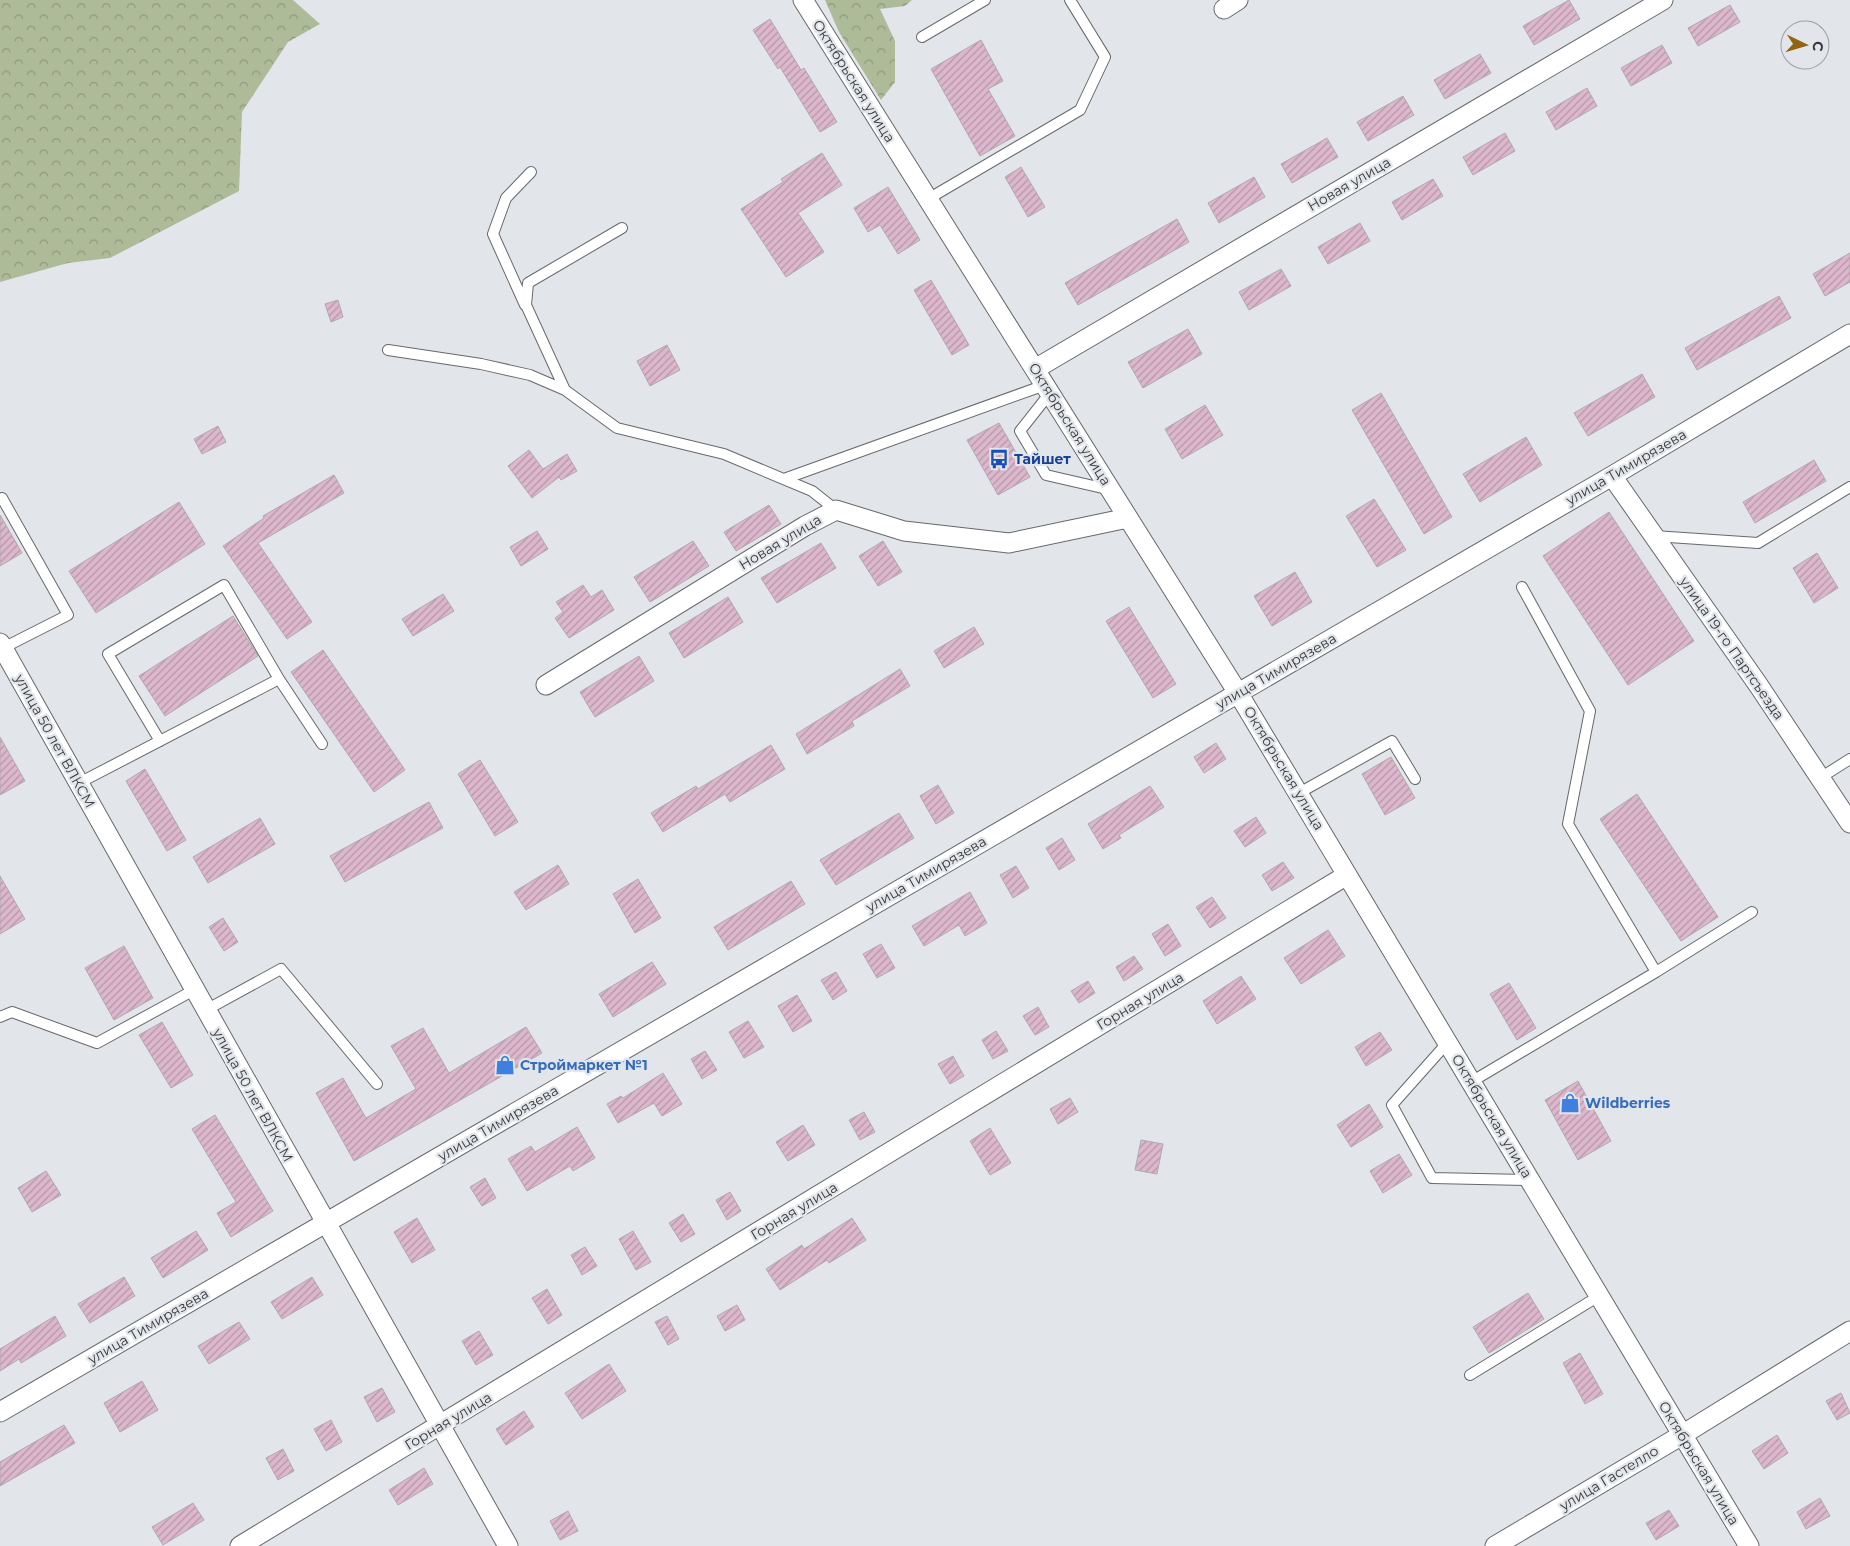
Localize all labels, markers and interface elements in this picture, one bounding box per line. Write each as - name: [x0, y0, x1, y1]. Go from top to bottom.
- street label: Октябрьская улица: [809, 16, 899, 146]
- north arrow: [1780, 20, 1830, 70]
- text: С: [1809, 40, 1827, 52]
- street label: Новая улица: [1304, 153, 1394, 215]
- street label: Октябрьская улица: [1025, 359, 1115, 489]
- street label: улица Тимирязева: [1562, 425, 1690, 509]
- bus stop icon: Тайшет: [988, 448, 1010, 470]
- place label: Тайшет: [1014, 450, 1071, 468]
- street label: Новая улица: [736, 510, 824, 574]
- street label: улица 19-го Партсъезда: [1675, 572, 1788, 723]
- street label: улица Тимирязева: [1212, 629, 1340, 713]
- street label: улица 50 лет ВЛКСМ: [10, 670, 99, 811]
- street label: Октябрьская улица: [1240, 703, 1328, 833]
- street label: улица Тимирязева: [862, 832, 990, 916]
- street label: Горная улица: [1093, 968, 1187, 1034]
- street label: улица 50 лет ВЛКСМ: [208, 1024, 297, 1165]
- street label: Октябрьская улица: [1448, 1051, 1536, 1181]
- shop icon: Строймаркет №1: [494, 1054, 516, 1076]
- place label: Строймаркет №1: [520, 1056, 648, 1074]
- street label: улица Тимирязева: [434, 1081, 562, 1165]
- shop icon: Wildberries: [1559, 1092, 1581, 1114]
- place label: Wildberries: [1585, 1094, 1671, 1112]
- street label: Горная улица: [747, 1178, 841, 1244]
- street label: улица Тимирязева: [84, 1284, 212, 1368]
- street label: Горная улица: [401, 1388, 495, 1454]
- street label: Октябрьская улица: [1655, 1398, 1743, 1528]
- street label: улица Гастелло: [1555, 1441, 1662, 1515]

